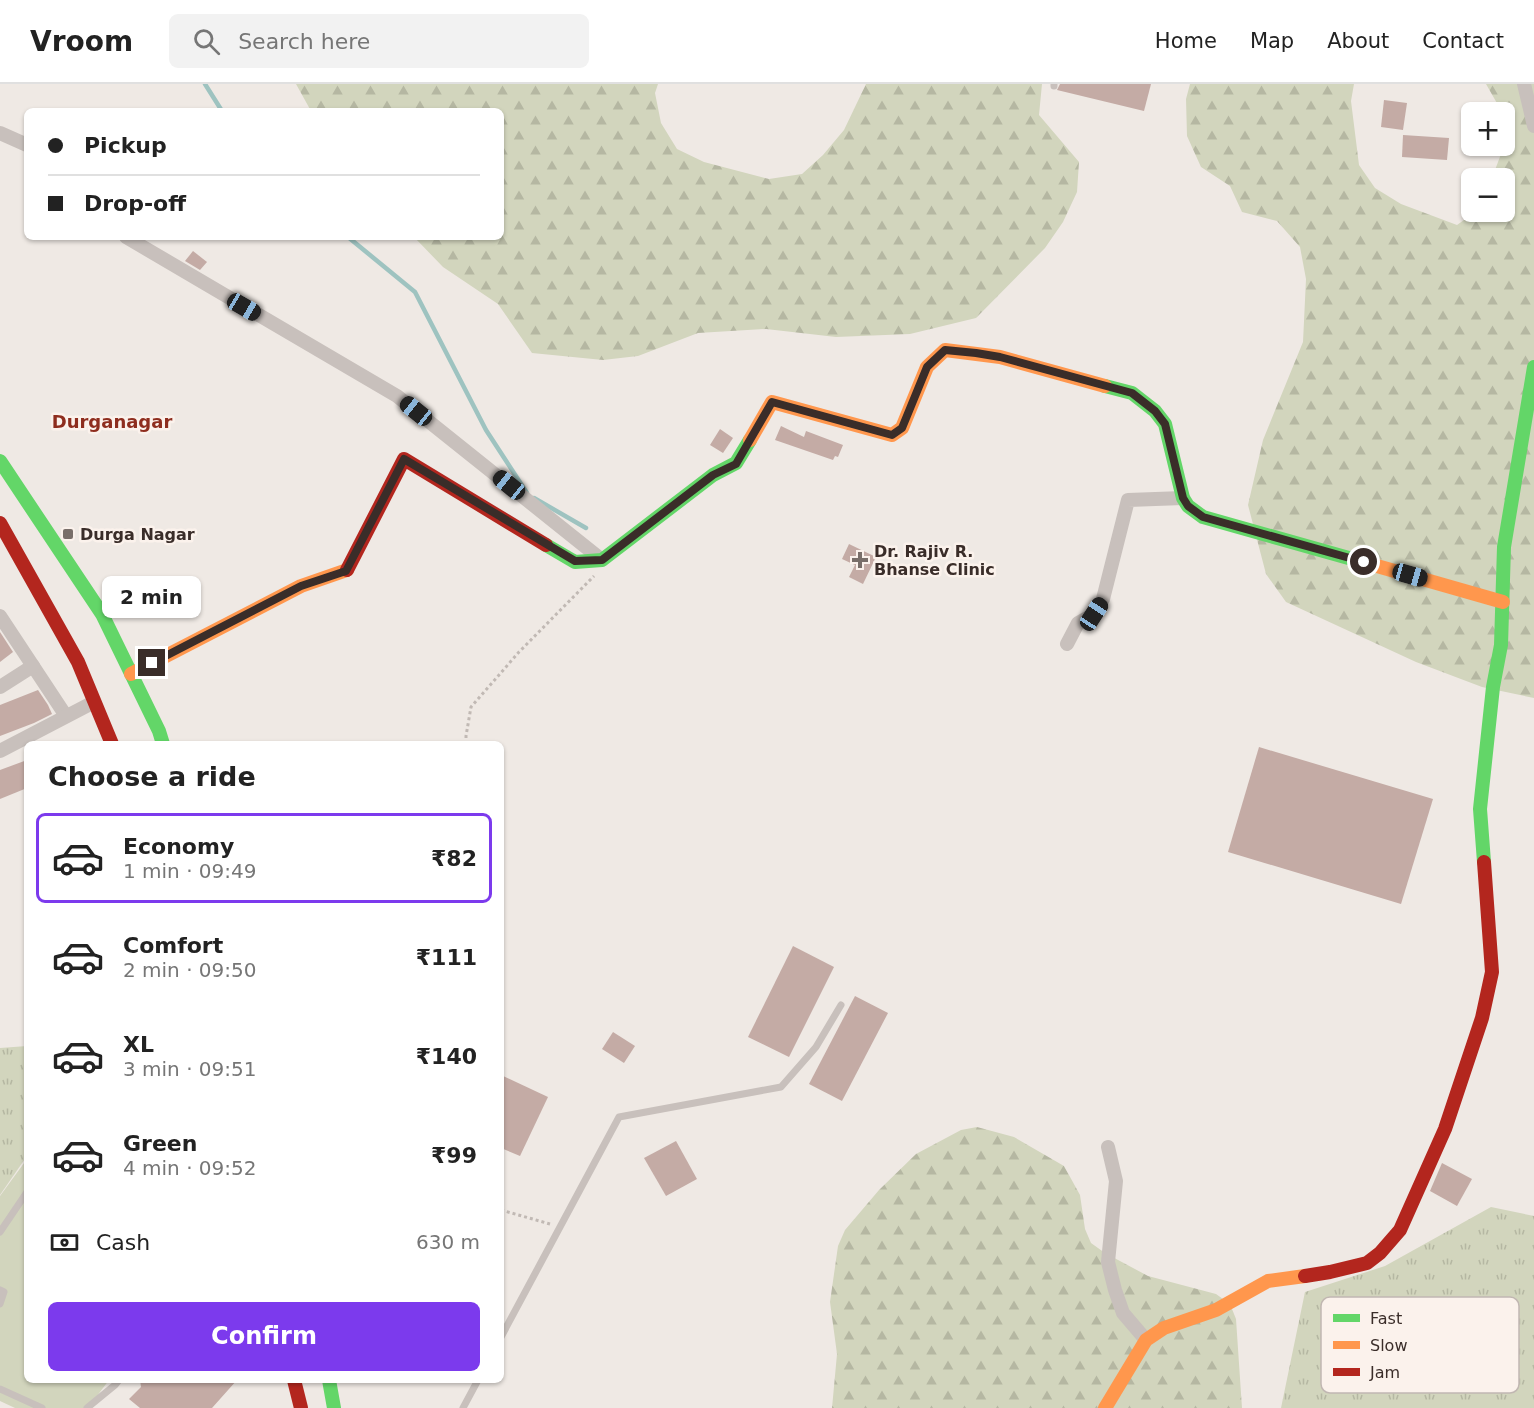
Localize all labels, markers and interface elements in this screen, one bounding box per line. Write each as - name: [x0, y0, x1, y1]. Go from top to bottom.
- search box: [169, 14, 589, 68]
- text: Vroom: [30, 25, 133, 58]
- icon: search: [190, 25, 223, 58]
- text: Search here: [238, 29, 370, 54]
- text: Home: [1155, 29, 1217, 53]
- text: Map: [1250, 29, 1294, 53]
- text: About: [1327, 29, 1389, 53]
- text: Contact: [1422, 29, 1504, 53]
- map controls: [1461, 102, 1515, 222]
- button: +: [1461, 102, 1515, 156]
- text: Pickup: [84, 133, 167, 158]
- button: −: [1461, 168, 1515, 222]
- text: Drop-off: [84, 191, 186, 216]
- car: [224, 290, 264, 324]
- car: [396, 393, 436, 429]
- district label: Durganagar: [52, 411, 172, 432]
- car: [489, 467, 529, 503]
- place label: Durga Nagar: [80, 525, 195, 544]
- marker: Durga Nagar: [61, 527, 75, 541]
- place label: Dr. Rajiv R. Bhanse Clinic: [874, 542, 995, 579]
- route start: [1350, 548, 1377, 575]
- marker: Dr. Rajiv R. Bhanse Clinic: [851, 551, 869, 569]
- car: [1390, 561, 1430, 589]
- callout: 2 min: [102, 576, 201, 618]
- text: 2 min: [120, 585, 183, 609]
- car: [1077, 594, 1111, 634]
- route end: [138, 649, 165, 676]
- text: Choose a ride: [48, 761, 256, 792]
- icon: car: [51, 831, 105, 885]
- text: Economy: [123, 834, 234, 859]
- text: ₹82: [431, 846, 477, 871]
- text: 1 min · 09:49: [123, 859, 257, 883]
- icon: car: [51, 930, 105, 984]
- text: Comfort: [123, 933, 223, 958]
- text: ₹111: [416, 945, 477, 970]
- text: 2 min · 09:50: [123, 958, 257, 982]
- icon: car: [51, 1029, 105, 1083]
- text: XL: [123, 1032, 154, 1057]
- text: ₹140: [416, 1044, 477, 1069]
- text: 3 min · 09:51: [123, 1057, 257, 1081]
- icon: car: [51, 1128, 105, 1182]
- text: Green: [123, 1131, 197, 1156]
- text: ₹99: [431, 1143, 477, 1168]
- text: 4 min · 09:52: [123, 1156, 257, 1180]
- icon: cash: [48, 1226, 81, 1259]
- text: Cash: [96, 1230, 150, 1255]
- text: 630 m: [416, 1230, 480, 1254]
- legend: [1321, 1297, 1519, 1393]
- button: Confirm: [48, 1302, 480, 1371]
- text: Fast: [1370, 1309, 1402, 1328]
- text: Slow: [1370, 1336, 1407, 1355]
- text: Jam: [1369, 1363, 1400, 1382]

